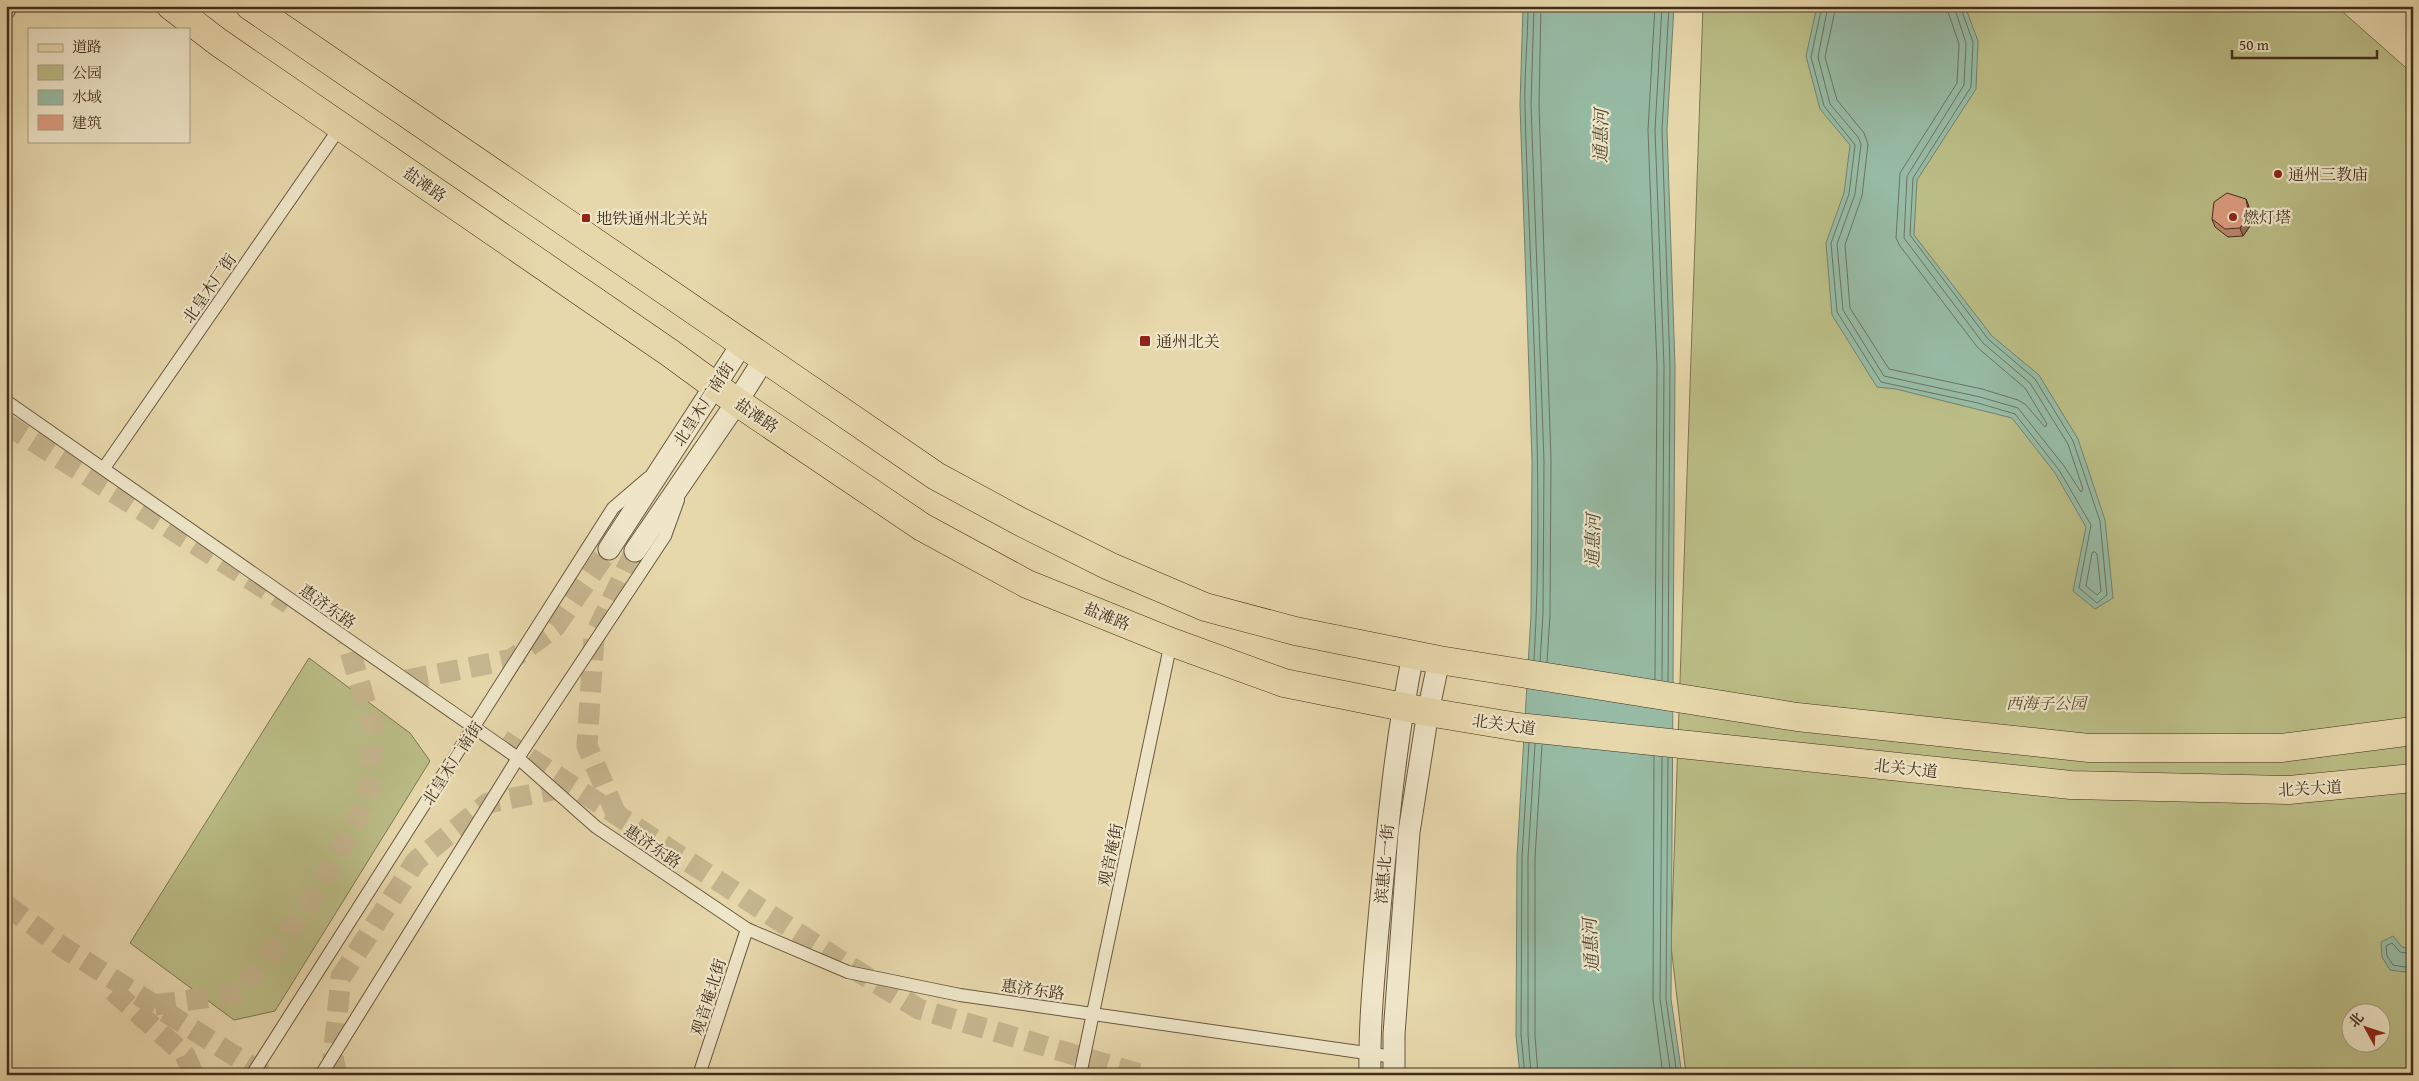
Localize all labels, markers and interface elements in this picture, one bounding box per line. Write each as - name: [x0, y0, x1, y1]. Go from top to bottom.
- legend: [28, 28, 190, 142]
- scale bar: [2232, 28, 2376, 60]
- text: 50 m: [2239, 34, 2270, 55]
- text: 道路: [72, 36, 102, 57]
- text: 公园: [72, 62, 102, 83]
- text: 水域: [72, 86, 102, 107]
- water label: 通惠河: [1587, 106, 1615, 163]
- text: 建筑: [72, 112, 102, 133]
- street label: 盐滩路: [398, 160, 452, 208]
- place label: 通州三教庙: [2288, 162, 2368, 186]
- marker: 通州三教庙: [2272, 168, 2284, 180]
- place label: 燃灯塔: [2243, 205, 2291, 229]
- place label: 地铁通州北关站: [596, 206, 708, 230]
- marker: 燃灯塔: [2227, 211, 2239, 223]
- marker: 地铁通州北关站: [580, 212, 592, 224]
- street label: 北皇木厂街: [176, 248, 242, 328]
- place label: 通州北关: [1156, 329, 1220, 353]
- marker: 通州北关: [1138, 334, 1152, 348]
- street label: 北皇木厂南街: [667, 357, 739, 451]
- street label: 盐滩路: [730, 392, 784, 438]
- water label: 通惠河: [1579, 511, 1607, 568]
- street label: 惠济东路: [295, 578, 361, 634]
- street label: 盐滩路: [1080, 596, 1134, 636]
- park label: 西海子公园: [2006, 691, 2089, 715]
- street label: 北关大道: [1471, 708, 1537, 740]
- street label: 北皇木厂南街: [416, 716, 488, 810]
- street label: 北关大道: [1873, 753, 1939, 783]
- street label: 北关大道: [2277, 774, 2343, 802]
- street label: 惠济东路: [620, 818, 686, 874]
- street label: 观音庵街: [1092, 821, 1128, 889]
- street label: 滨惠北一街: [1369, 823, 1399, 905]
- water label: 通惠河: [1575, 914, 1605, 973]
- street label: 观音庵北街: [684, 955, 732, 1039]
- street label: 惠济东路: [1000, 973, 1066, 1005]
- north arrow: [2342, 1004, 2392, 1054]
- text: 北: [2344, 1008, 2368, 1031]

